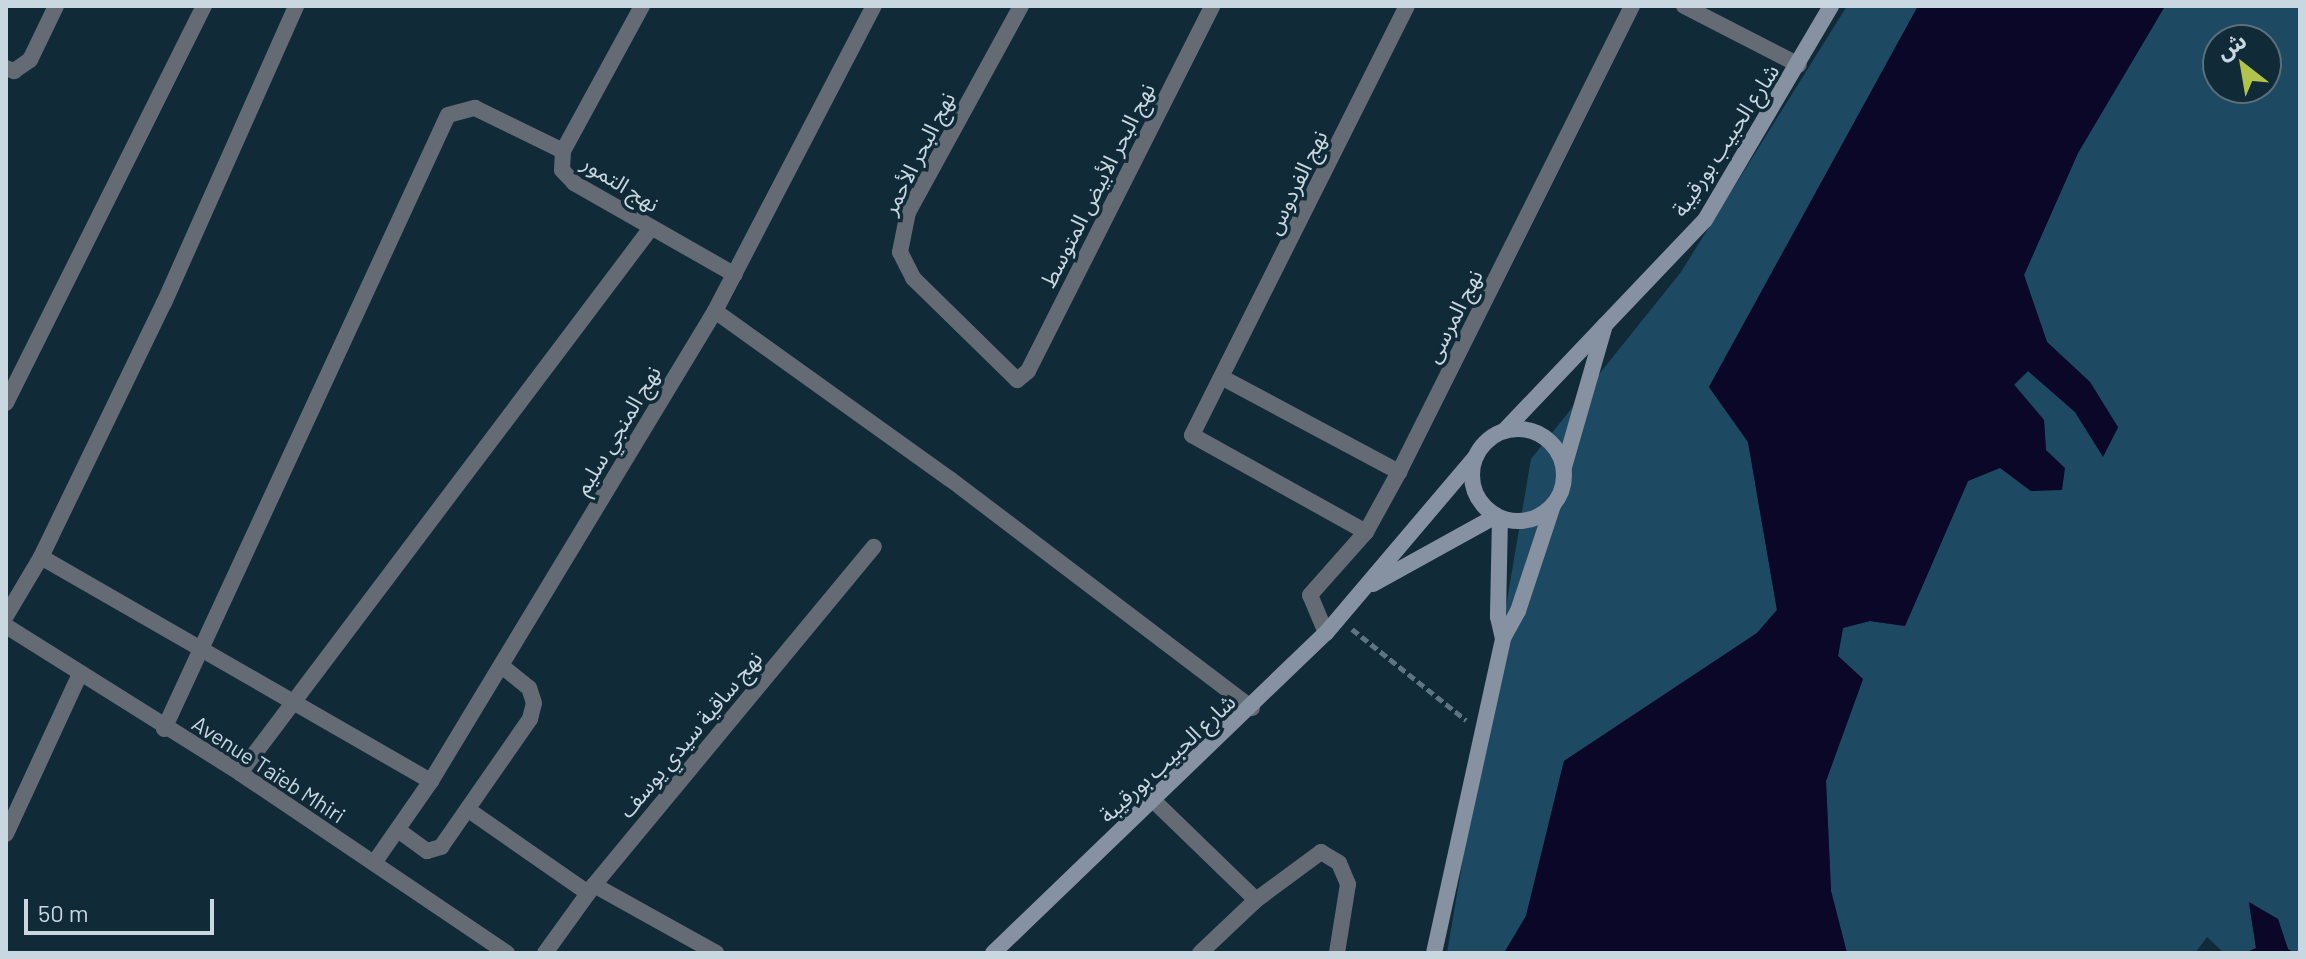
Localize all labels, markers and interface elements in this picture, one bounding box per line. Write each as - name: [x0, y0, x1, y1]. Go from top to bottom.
- north arrow: [2202, 24, 2282, 104]
- text: ش: [2211, 26, 2250, 64]
- street label: شارع الحبيب بورقيبة: [1666, 59, 1784, 221]
- street label: نهج البحر الأبيض المتوسط: [1034, 79, 1160, 291]
- street label: نهج البحر الأحمر: [876, 87, 960, 219]
- street label: نهج الفردوس: [1259, 126, 1333, 238]
- street label: نهج التمور: [578, 149, 664, 217]
- street label: نهج المرسى: [1418, 265, 1488, 367]
- street label: نهج المنجي سليم: [568, 361, 666, 499]
- street label: نهج ساقية سيدي يوسف: [613, 645, 767, 823]
- street label: شارع الحبيب بورقيبة: [1093, 688, 1241, 828]
- street label: Avenue Taïeb Mhiri: [187, 710, 351, 828]
- scale bar: [28, 883, 218, 933]
- text: 50 m: [38, 898, 89, 927]

